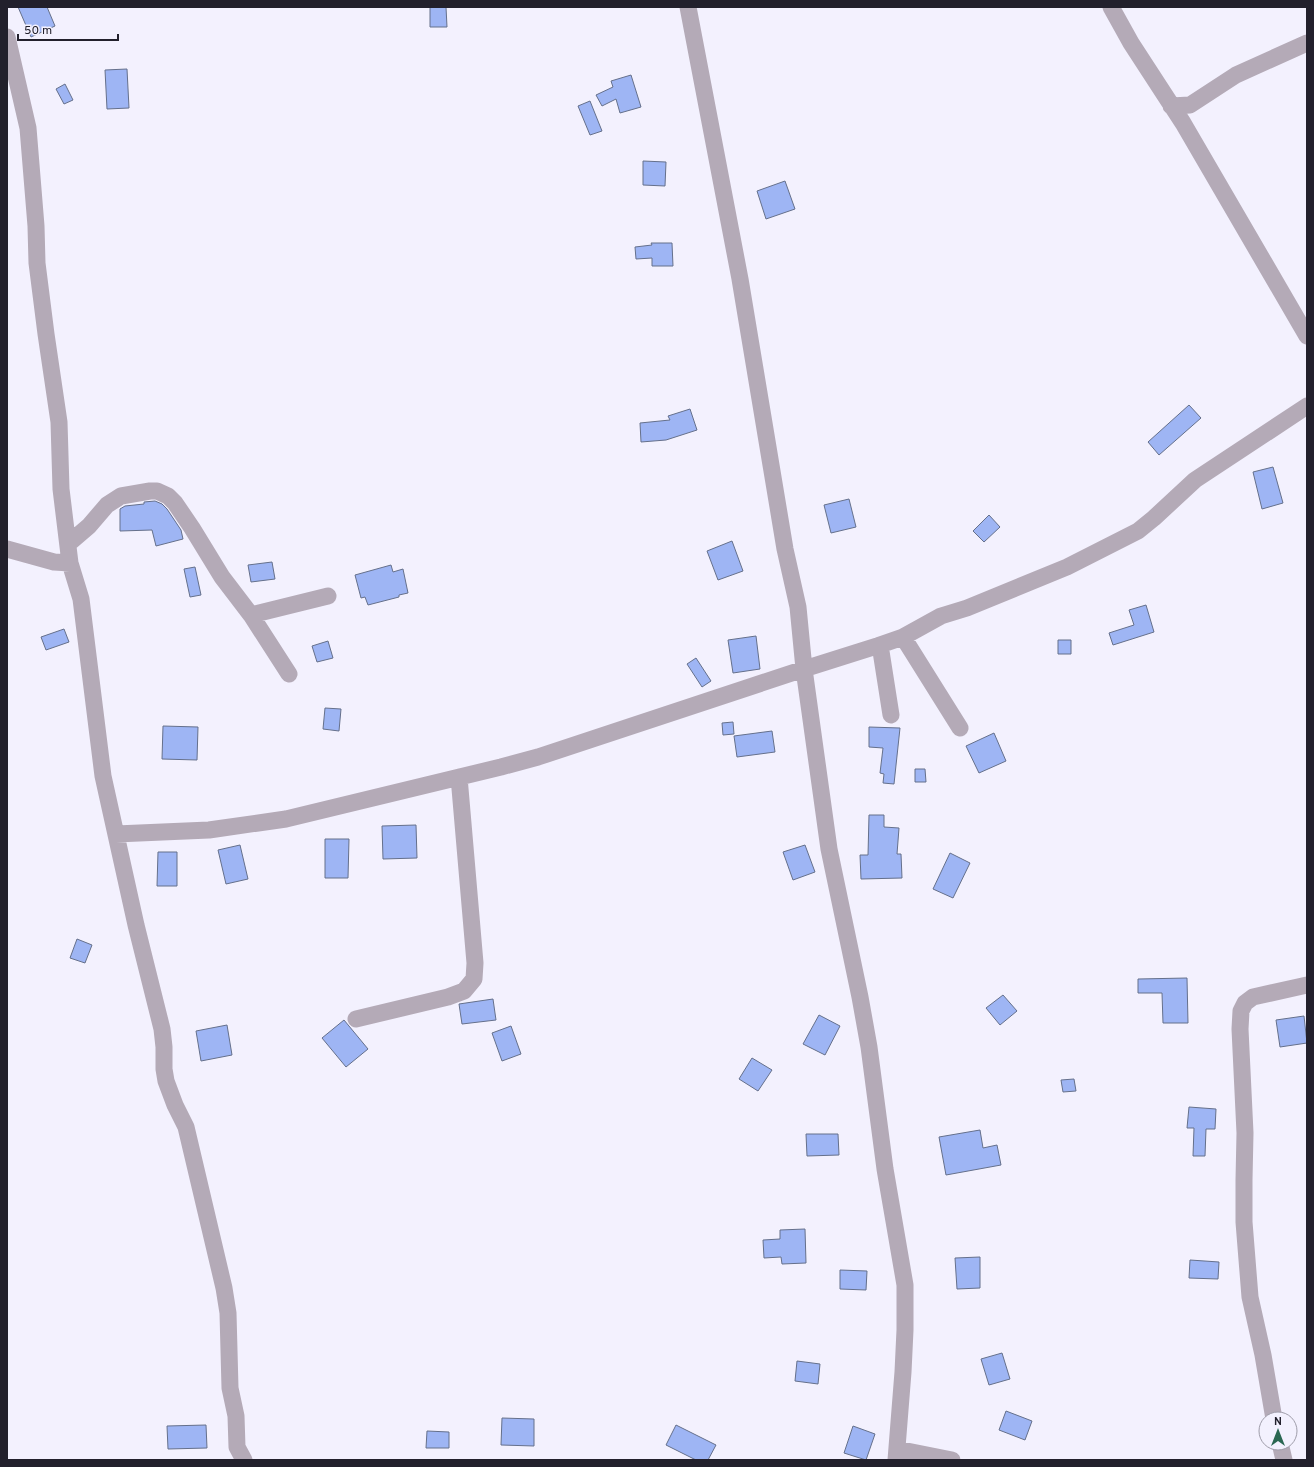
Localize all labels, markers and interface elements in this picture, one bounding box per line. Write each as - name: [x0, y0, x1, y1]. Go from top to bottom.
- scale bar: [18, 16, 118, 42]
- text: 50 m: [24, 23, 52, 39]
- north arrow: [1258, 1411, 1298, 1451]
- text: N: [1274, 1415, 1282, 1429]

